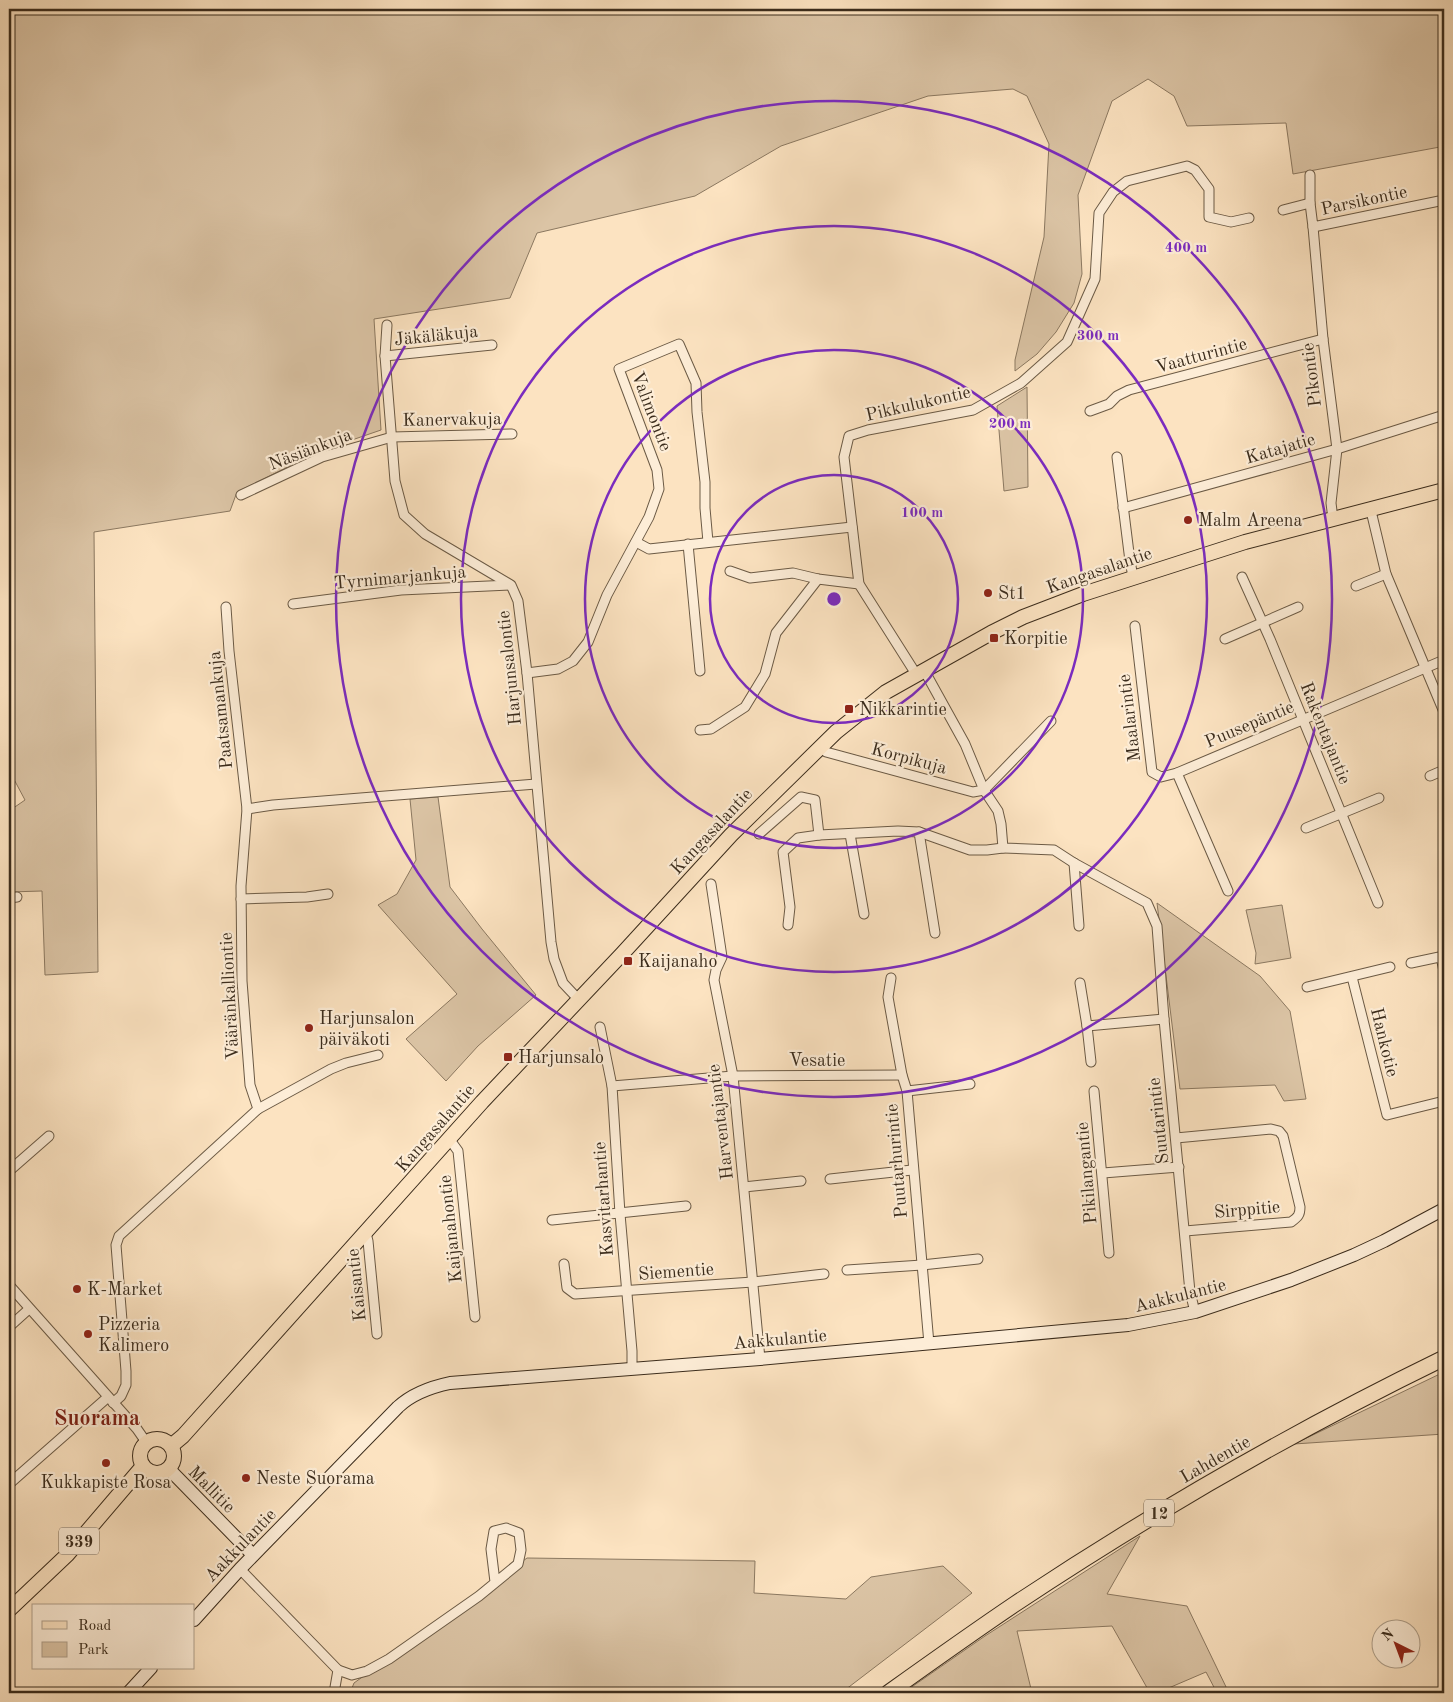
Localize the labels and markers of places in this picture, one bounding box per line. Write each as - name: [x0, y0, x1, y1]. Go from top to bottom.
- place label: Malm Areena: [1198, 512, 1303, 530]
- marker: Malm Areena: [1182, 514, 1194, 526]
- place label: St1: [998, 585, 1026, 603]
- marker: St1: [982, 587, 994, 599]
- centre of rings: [825, 590, 843, 608]
- place label: Korpitie: [1004, 630, 1068, 648]
- marker: Korpitie: [988, 632, 1000, 644]
- place label: Nikkarintie: [859, 701, 947, 719]
- marker: Nikkarintie: [843, 703, 855, 715]
- place label: Kaijanaho: [638, 953, 717, 971]
- marker: Kaijanaho: [622, 955, 634, 967]
- place label: Harjunsalon päiväkoti: [319, 1010, 415, 1049]
- marker: Harjunsalon päiväkoti: [303, 1022, 315, 1034]
- place label: Harjunsalo: [518, 1049, 604, 1067]
- marker: Harjunsalo: [502, 1051, 514, 1063]
- place label: K-Market: [87, 1281, 163, 1299]
- marker: K-Market: [71, 1283, 83, 1295]
- place label: Pizzeria Kalimero: [98, 1316, 169, 1355]
- marker: Pizzeria Kalimero: [82, 1328, 94, 1340]
- marker: Kukkapiste Rosa: [100, 1457, 112, 1469]
- place label: Neste Suorama: [256, 1470, 375, 1488]
- marker: Neste Suorama: [240, 1472, 252, 1484]
- place label: Kukkapiste Rosa: [41, 1474, 172, 1492]

